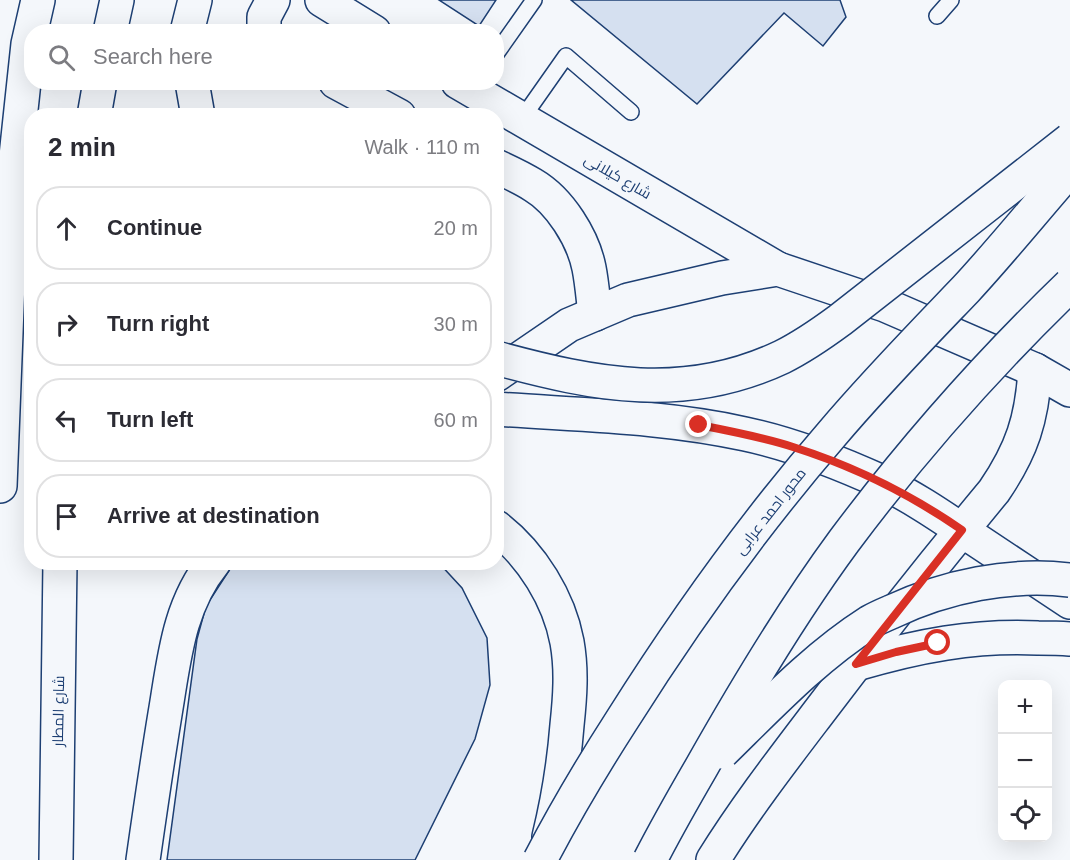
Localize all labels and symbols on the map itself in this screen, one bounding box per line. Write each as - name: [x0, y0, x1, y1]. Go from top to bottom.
- street label: شارع كيلانى: [580, 150, 654, 205]
- route end: [685, 411, 711, 437]
- street label: محور احمد عرابى: [731, 464, 811, 559]
- route start: [924, 629, 950, 655]
- street label: شارع المطار: [49, 675, 70, 748]

